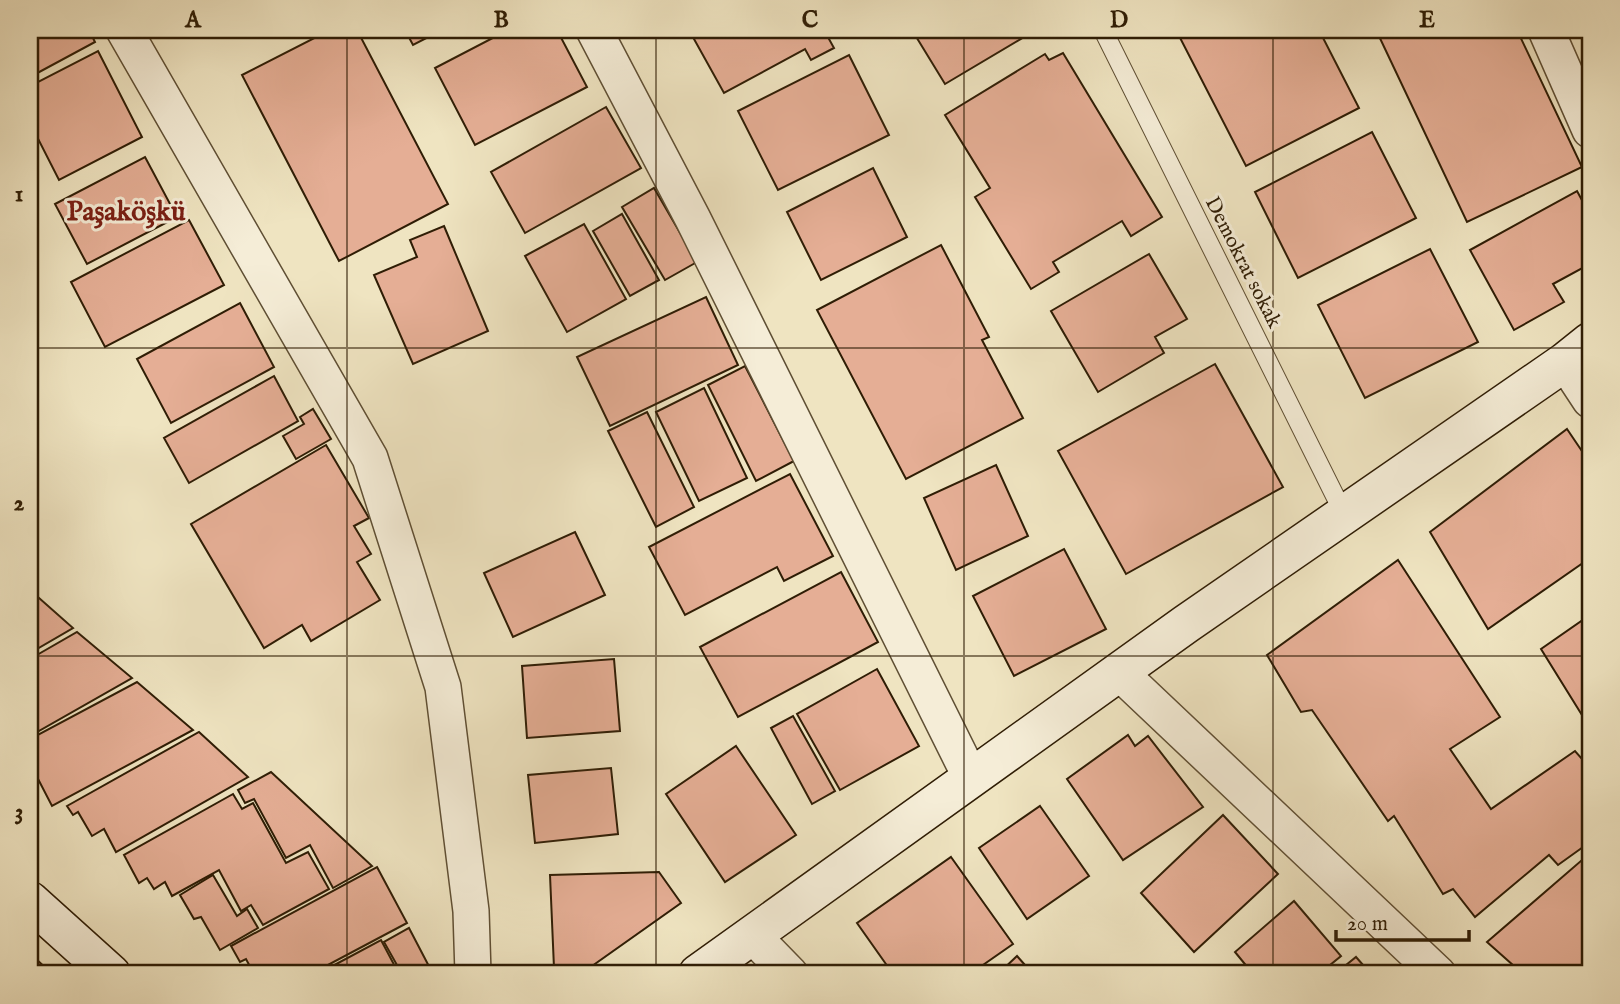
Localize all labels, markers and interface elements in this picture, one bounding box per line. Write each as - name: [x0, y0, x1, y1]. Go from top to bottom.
- text: A: [184, 6, 202, 35]
- text: B: [493, 6, 509, 35]
- text: C: [802, 6, 819, 35]
- text: D: [1110, 6, 1128, 35]
- text: E: [1419, 6, 1435, 35]
- text: 1: [15, 180, 23, 209]
- street label: Demokrat sokak: [1198, 192, 1288, 334]
- district label: Paşaköşkü: [66, 195, 186, 230]
- text: 2: [14, 489, 25, 518]
- text: 3: [15, 798, 23, 827]
- scale bar: [1336, 899, 1470, 943]
- text: 20 m: [1347, 911, 1388, 938]

